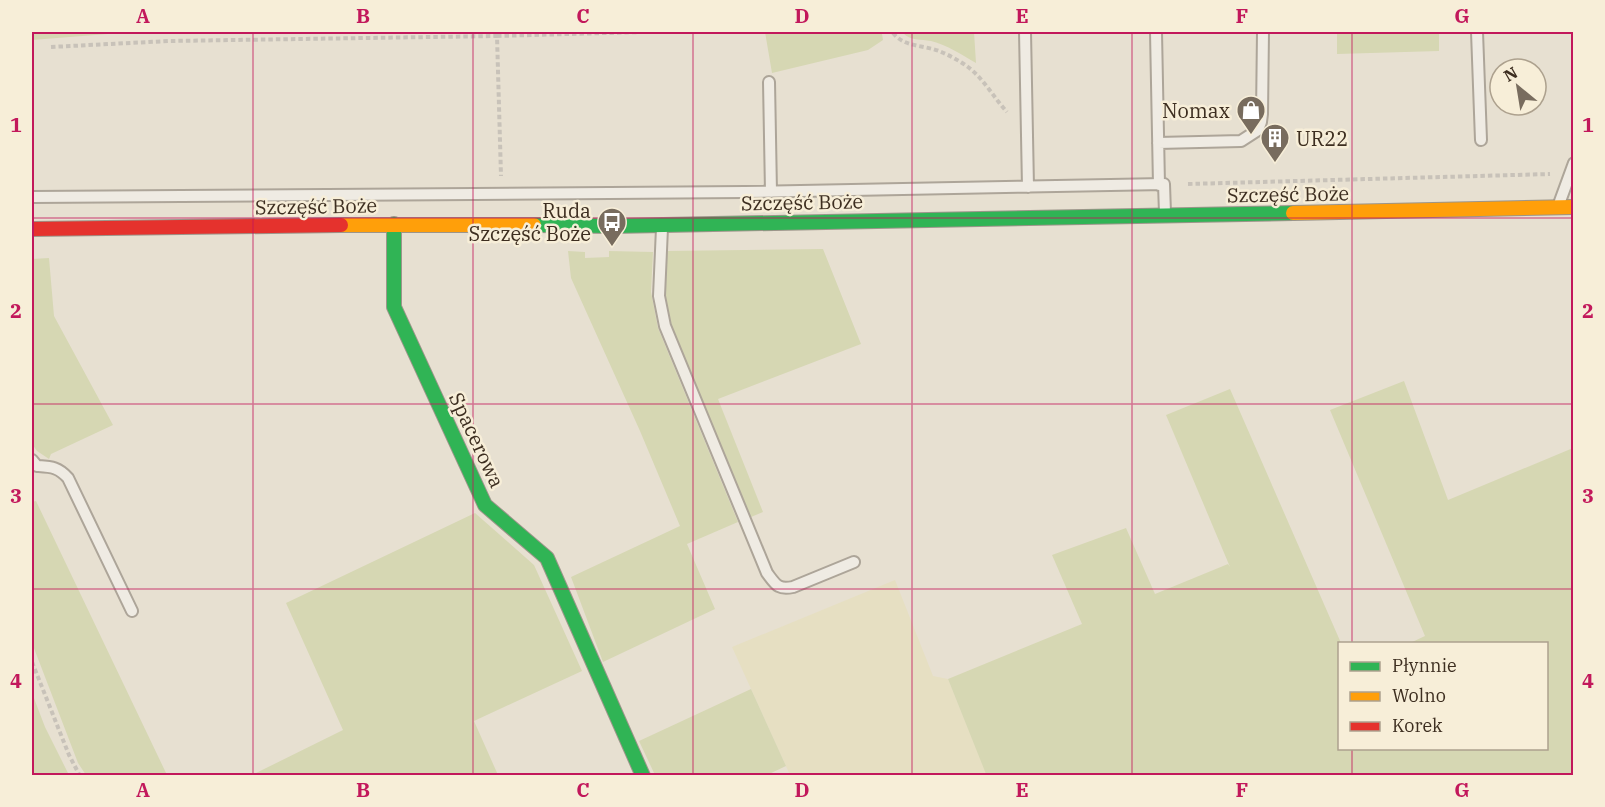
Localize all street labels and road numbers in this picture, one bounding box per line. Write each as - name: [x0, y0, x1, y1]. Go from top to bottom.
- street label: Szczęść Boże: [1227, 179, 1349, 209]
- street label: Szczęść Boże: [741, 187, 863, 217]
- street label: Szczęść Boże: [255, 191, 377, 221]
- street label: Spacerowa: [443, 388, 511, 492]

